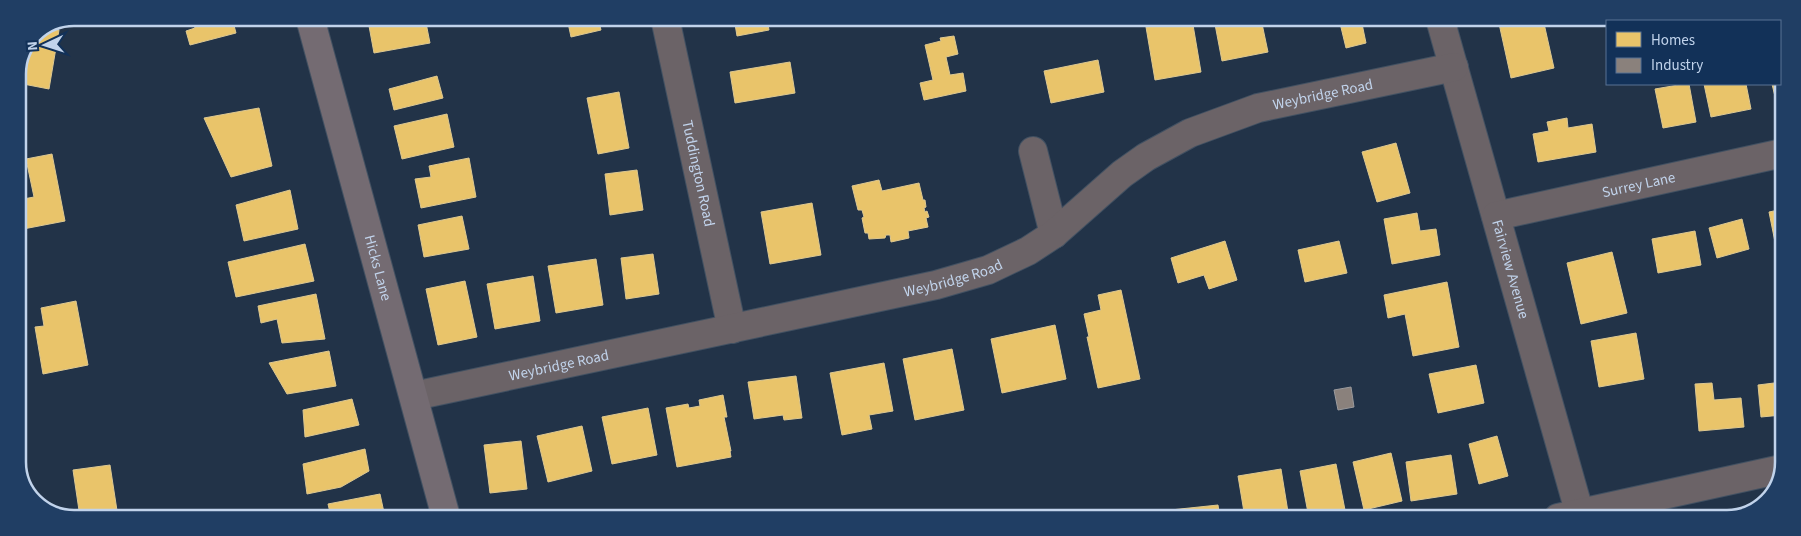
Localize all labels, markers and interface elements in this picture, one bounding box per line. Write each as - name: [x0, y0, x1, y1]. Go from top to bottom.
- north arrow: [20, 20, 70, 70]
- legend: [1606, 20, 1781, 85]
- text: Homes: [1651, 30, 1695, 51]
- text: N: [23, 40, 43, 51]
- text: Industry: [1651, 55, 1703, 76]
- street label: Weybridge Road: [1271, 74, 1375, 115]
- street label: Tuddington Road: [677, 118, 720, 229]
- street label: Surrey Lane: [1600, 166, 1677, 203]
- street label: Fairview Avenue: [1487, 217, 1535, 321]
- street label: Hicks Lane: [359, 233, 397, 303]
- street label: Weybridge Road: [902, 254, 1006, 302]
- street label: Weybridge Road: [507, 344, 611, 386]

